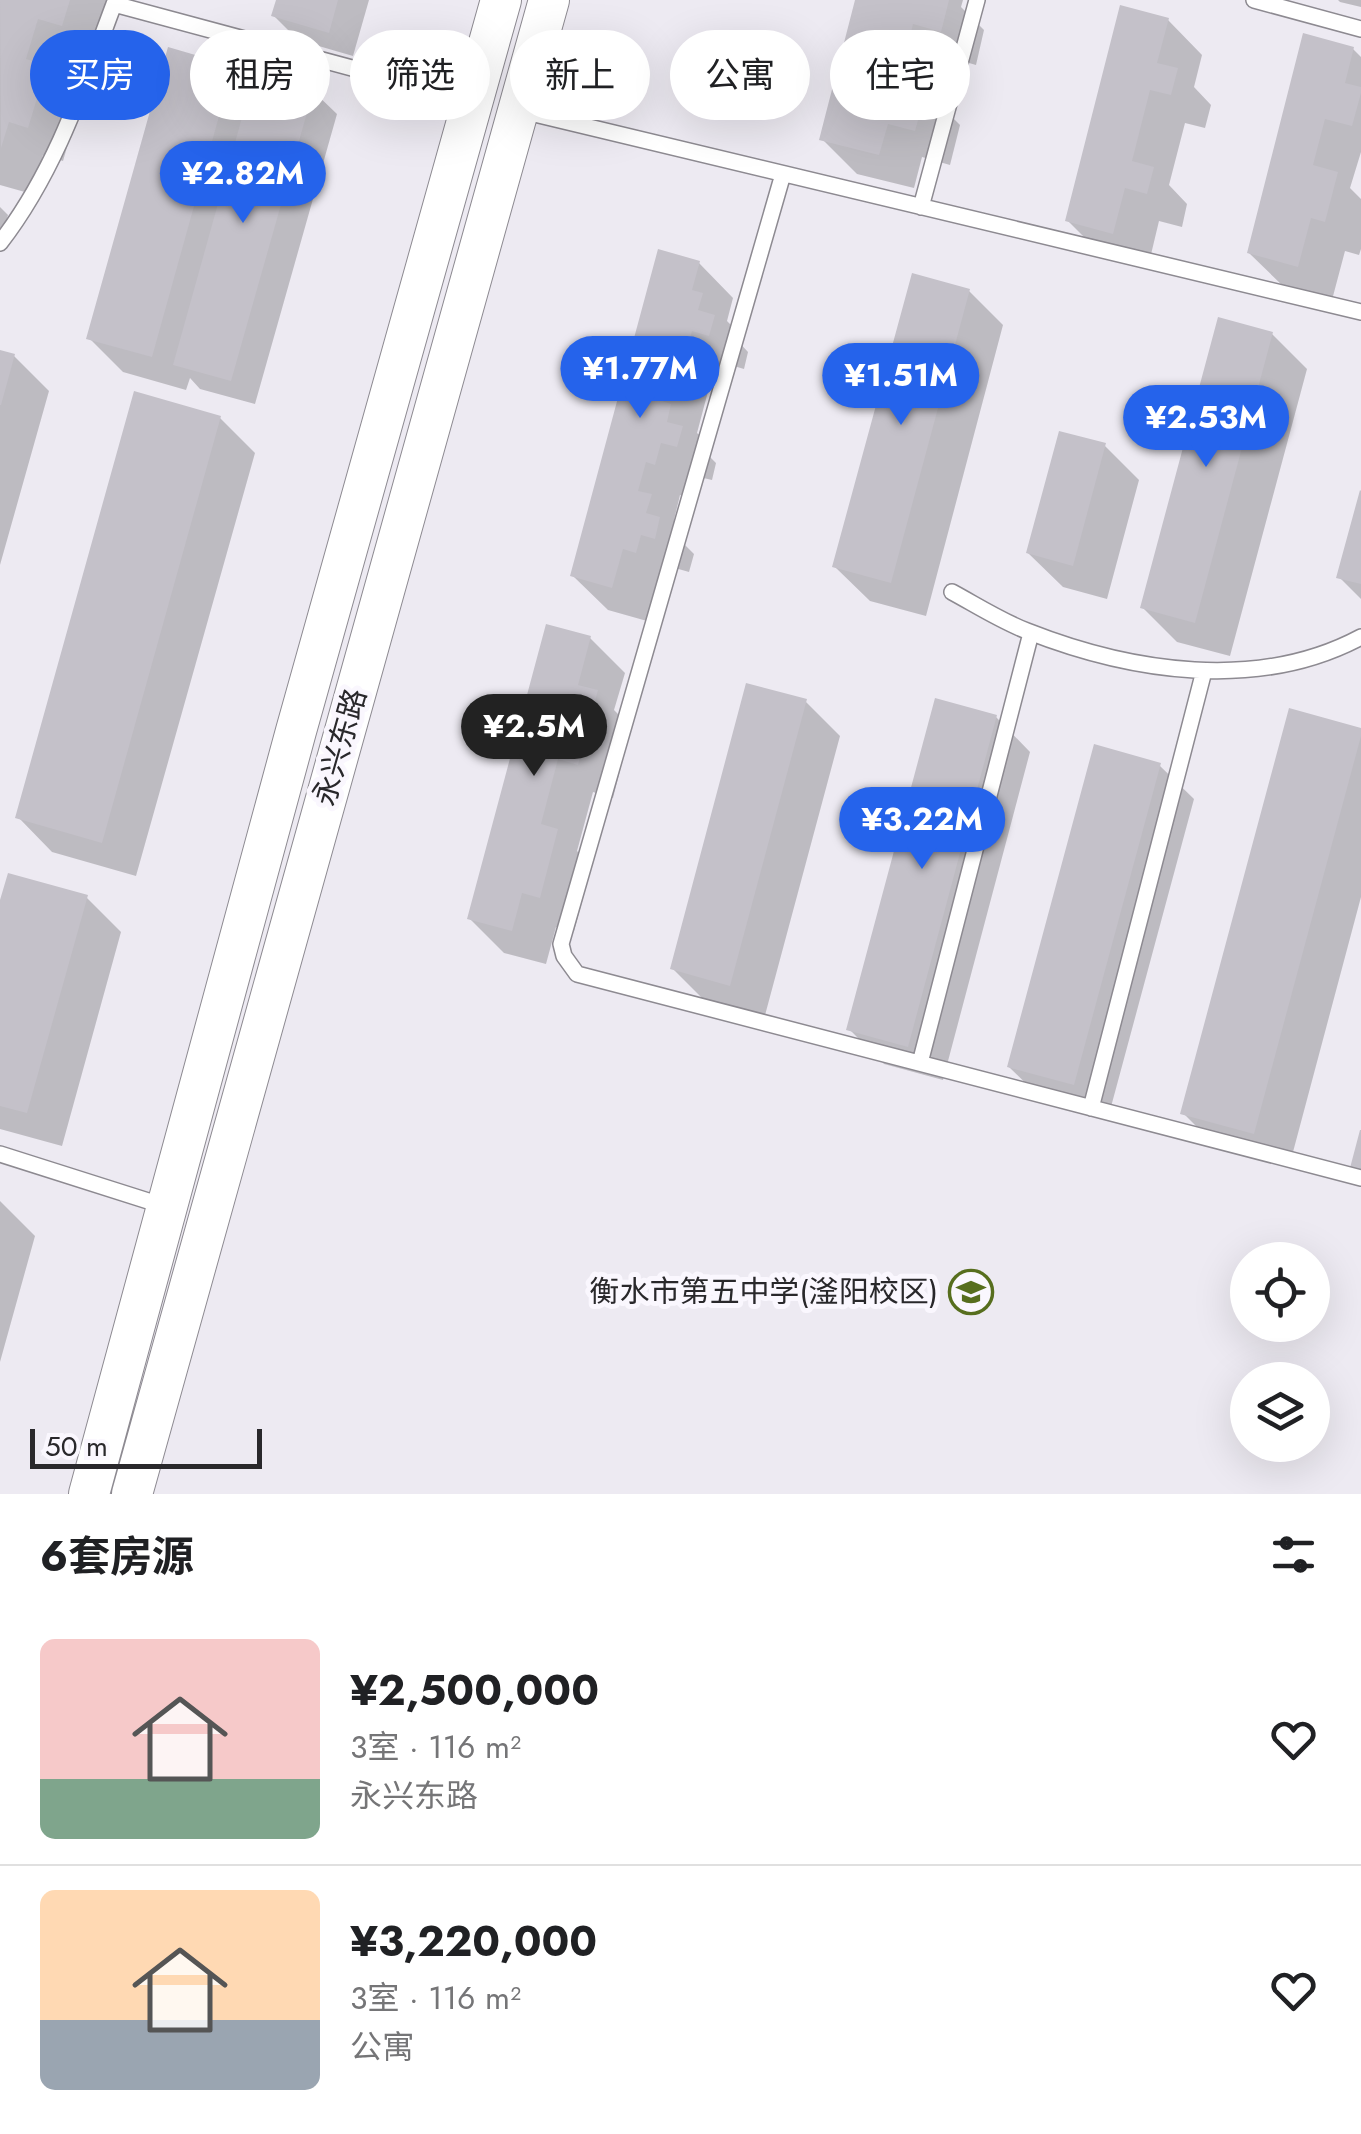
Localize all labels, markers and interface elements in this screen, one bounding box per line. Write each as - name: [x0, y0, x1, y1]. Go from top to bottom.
- chip: 买房: [30, 30, 170, 120]
- chip: 租房: [190, 30, 330, 120]
- chip: 筛选: [350, 30, 490, 120]
- chip: 新上: [510, 30, 650, 120]
- chip: 公寓: [670, 30, 810, 120]
- chip: 住宅: [830, 30, 970, 120]
- pin: ¥2.82M: [162, 141, 324, 226]
- text: ¥2.82M: [182, 150, 304, 196]
- pin: ¥1.77M: [559, 336, 721, 421]
- pin: ¥1.51M: [820, 343, 982, 428]
- text: ¥1.77M: [582, 345, 698, 391]
- text: ¥1.51M: [844, 352, 958, 398]
- pin: ¥2.53M: [1125, 385, 1287, 470]
- text: ¥2.53M: [1145, 394, 1267, 440]
- street label: 永兴东路: [302, 683, 377, 810]
- pin: ¥2.5M: [464, 694, 604, 779]
- text: ¥2.5M: [483, 703, 585, 749]
- pin: ¥3.22M: [841, 787, 1003, 872]
- text: ¥3.22M: [861, 796, 983, 842]
- map controls: [1230, 1242, 1330, 1462]
- button: locate: [1230, 1242, 1330, 1342]
- school or university icon: 衡水市第五中学(滏阳校区): [948, 1269, 994, 1315]
- place label: 衡水市第五中学(滏阳校区): [589, 1270, 938, 1313]
- button: layers: [1230, 1362, 1330, 1462]
- scale bar: [30, 1424, 262, 1468]
- text: 50 m: [45, 1426, 108, 1467]
- text: 6套房源: [40, 1526, 194, 1587]
- icon: filters: [1266, 1527, 1321, 1582]
- text: ¥2,500,000: [350, 1660, 599, 1721]
- icon: home: [120, 1679, 240, 1799]
- icon: heart: [1266, 1712, 1321, 1767]
- text: 3室 · 116 m²: [350, 1724, 521, 1770]
- text: 永兴东路: [350, 1773, 478, 1819]
- text: ¥3,220,000: [350, 1911, 597, 1972]
- icon: home: [120, 1930, 240, 2050]
- icon: heart: [1266, 1963, 1321, 2018]
- text: 3室 · 116 m²: [350, 1975, 521, 2021]
- text: 公寓: [350, 2024, 414, 2070]

